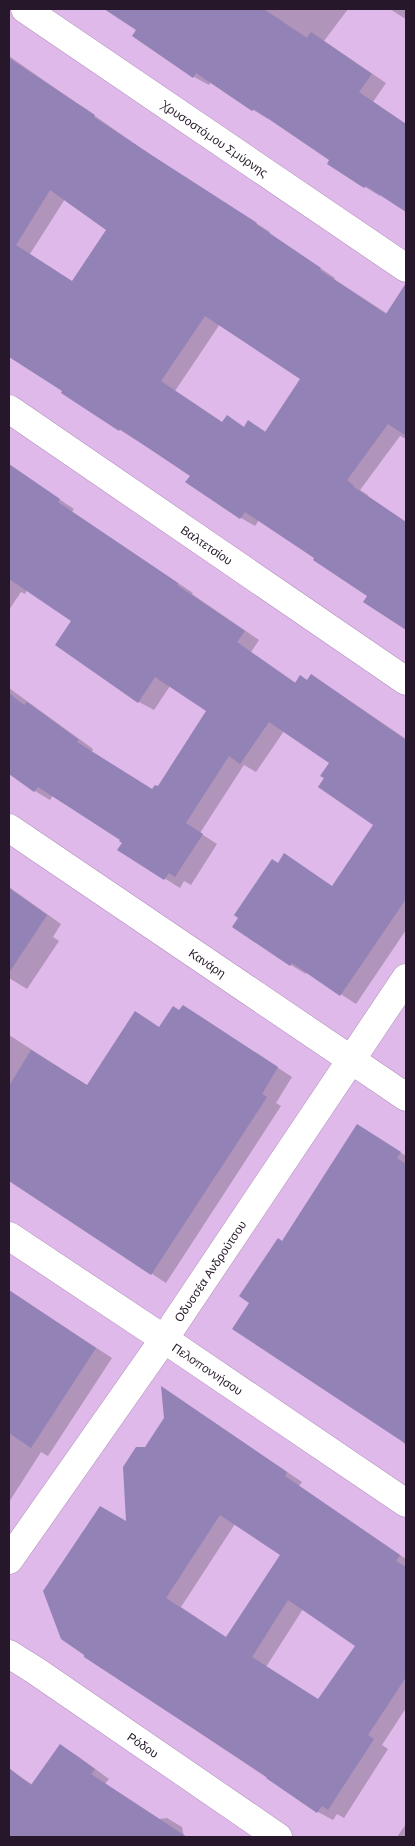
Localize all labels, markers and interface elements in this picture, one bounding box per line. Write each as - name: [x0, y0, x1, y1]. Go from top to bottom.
- street label: Χρυσοστόμου Σμύρνης: [158, 96, 271, 180]
- street label: Βαλτετσίου: [178, 522, 236, 568]
- street label: Κανάρη: [186, 945, 229, 980]
- street label: Οδυσσέα Ανδρούτσου: [170, 1217, 249, 1324]
- street label: Πελοποννήσου: [170, 1339, 246, 1398]
- street label: Ρόδου: [125, 1729, 162, 1761]

